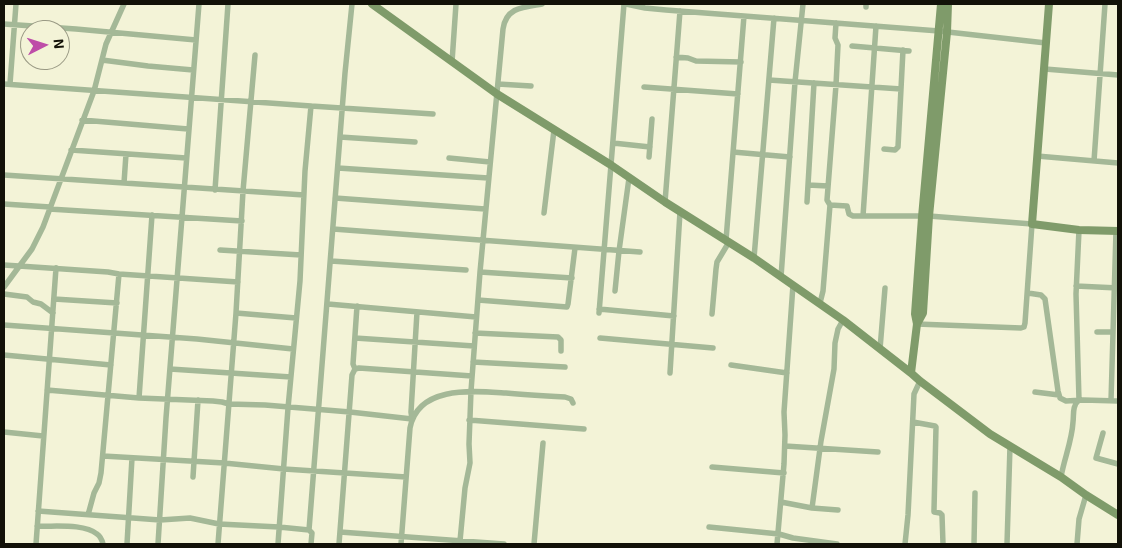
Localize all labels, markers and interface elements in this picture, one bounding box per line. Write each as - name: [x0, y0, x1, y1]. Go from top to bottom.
- north arrow: [20, 20, 70, 70]
- text: N: [51, 38, 68, 50]

